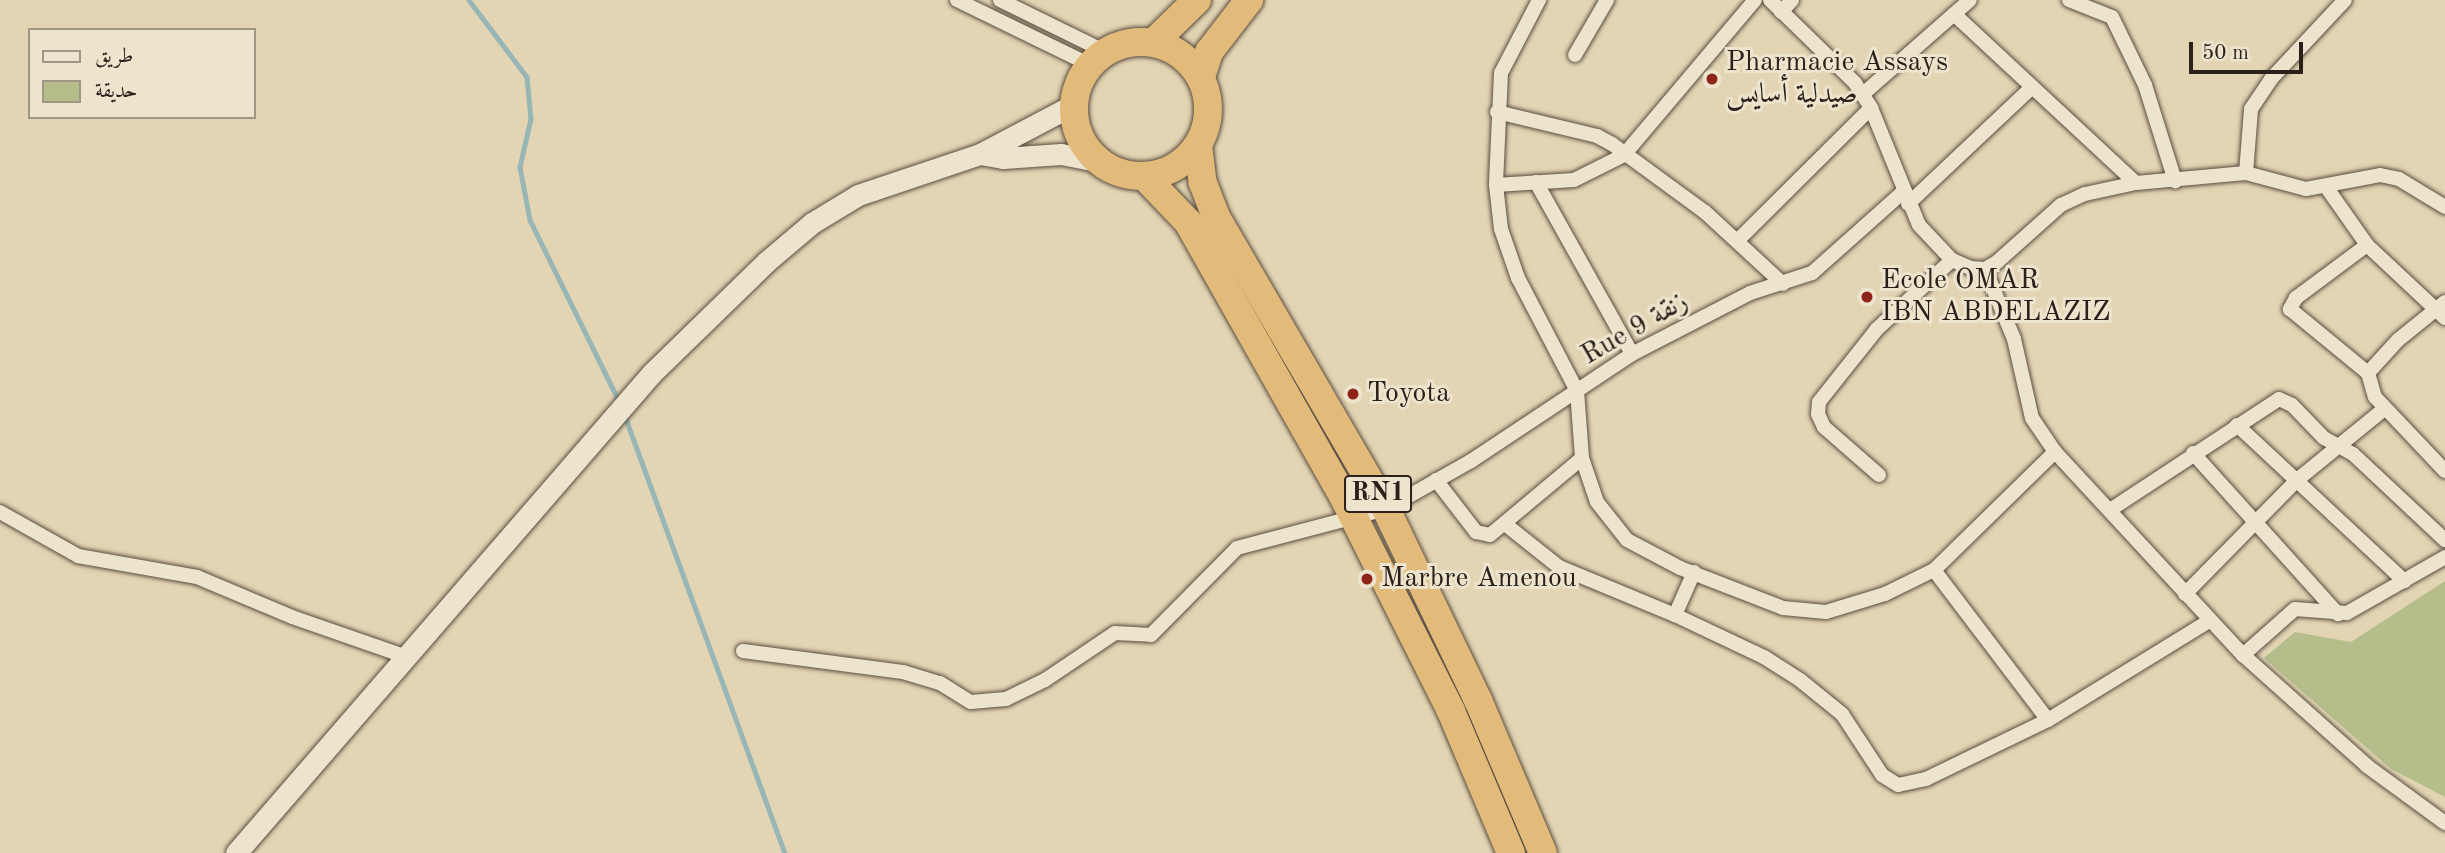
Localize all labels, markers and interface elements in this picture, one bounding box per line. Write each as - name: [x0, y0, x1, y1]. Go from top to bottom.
- legend: [28, 28, 256, 119]
- scale bar: [2193, 28, 2307, 72]
- text: 50 m: [2202, 43, 2249, 64]
- text: طريق: [95, 46, 133, 67]
- place label: Pharmacie Assays صيدلية أسايس: [1726, 46, 1948, 112]
- marker: Pharmacie Assays صيدلية أسايس: [1704, 71, 1720, 87]
- text: حديقة: [95, 81, 138, 102]
- place label: Ecole OMAR IBN ABDELAZIZ: [1881, 264, 2110, 330]
- street label: Rue 9 زنقة: [1576, 285, 1694, 373]
- marker: Ecole OMAR IBN ABDELAZIZ: [1859, 289, 1875, 305]
- place label: Toyota: [1367, 377, 1450, 411]
- marker: Toyota: [1345, 386, 1361, 402]
- road number: RN1: [1343, 472, 1413, 516]
- place label: Marbre Amenou: [1381, 562, 1577, 596]
- marker: Marbre Amenou: [1359, 571, 1375, 587]

